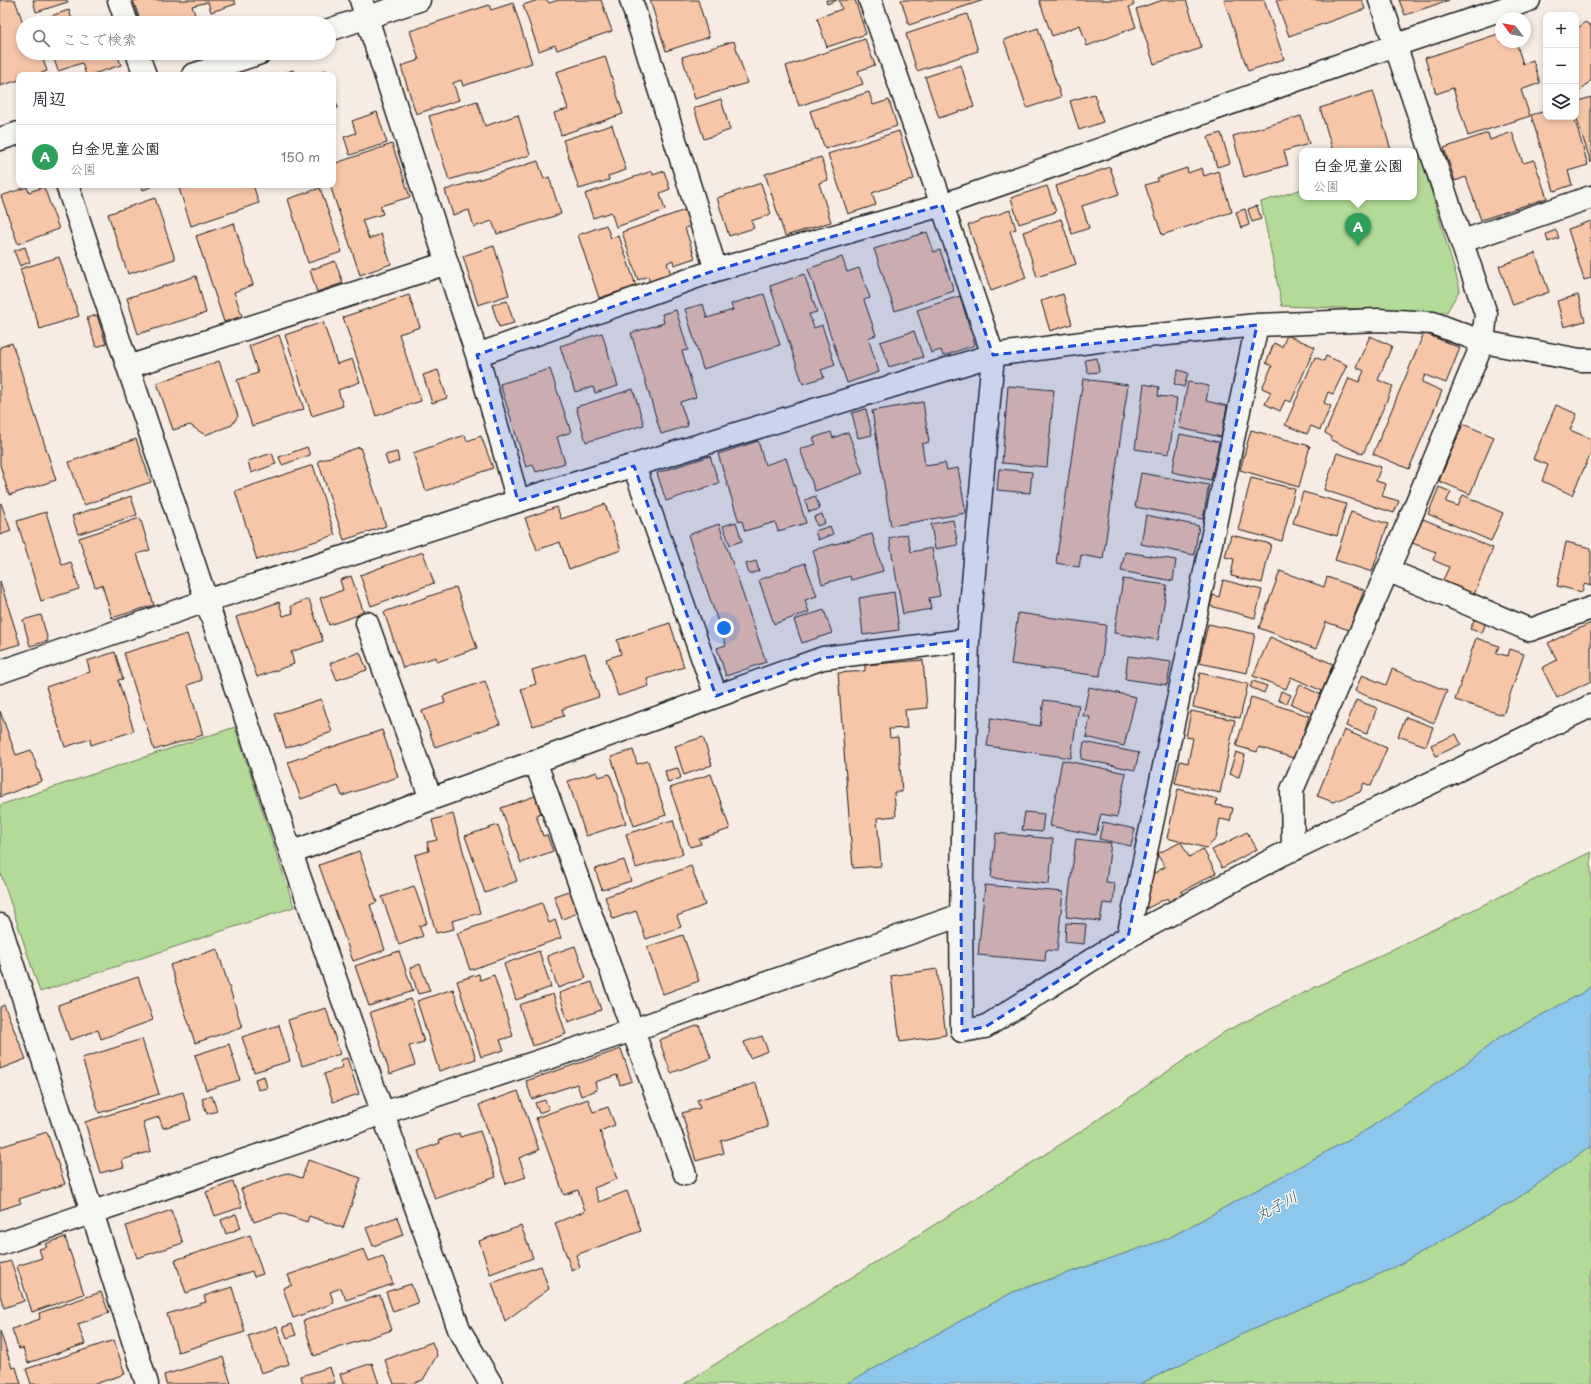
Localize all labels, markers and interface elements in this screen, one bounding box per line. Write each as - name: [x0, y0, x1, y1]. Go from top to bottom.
- north arrow: [1495, 12, 1531, 48]
- map controls: [1543, 12, 1579, 120]
- button: +: [1543, 12, 1579, 48]
- search box: [16, 16, 336, 60]
- icon: search: [30, 27, 52, 49]
- text: ここで検索: [62, 27, 137, 50]
- button: −: [1543, 48, 1579, 84]
- button: layers: [1543, 84, 1579, 120]
- text: 周辺: [32, 85, 66, 111]
- text: 白金児童公園: [70, 136, 160, 159]
- text: A: [40, 147, 50, 166]
- text: 150 m: [281, 147, 320, 166]
- popup: [1299, 148, 1417, 200]
- text: 白金児童公園: [1313, 153, 1403, 176]
- text: 公園: [70, 159, 96, 178]
- text: 公園: [1313, 176, 1339, 195]
- pin: A: [1345, 213, 1371, 246]
- your location: [714, 618, 734, 638]
- water label: 丸子川: [1251, 1184, 1301, 1226]

